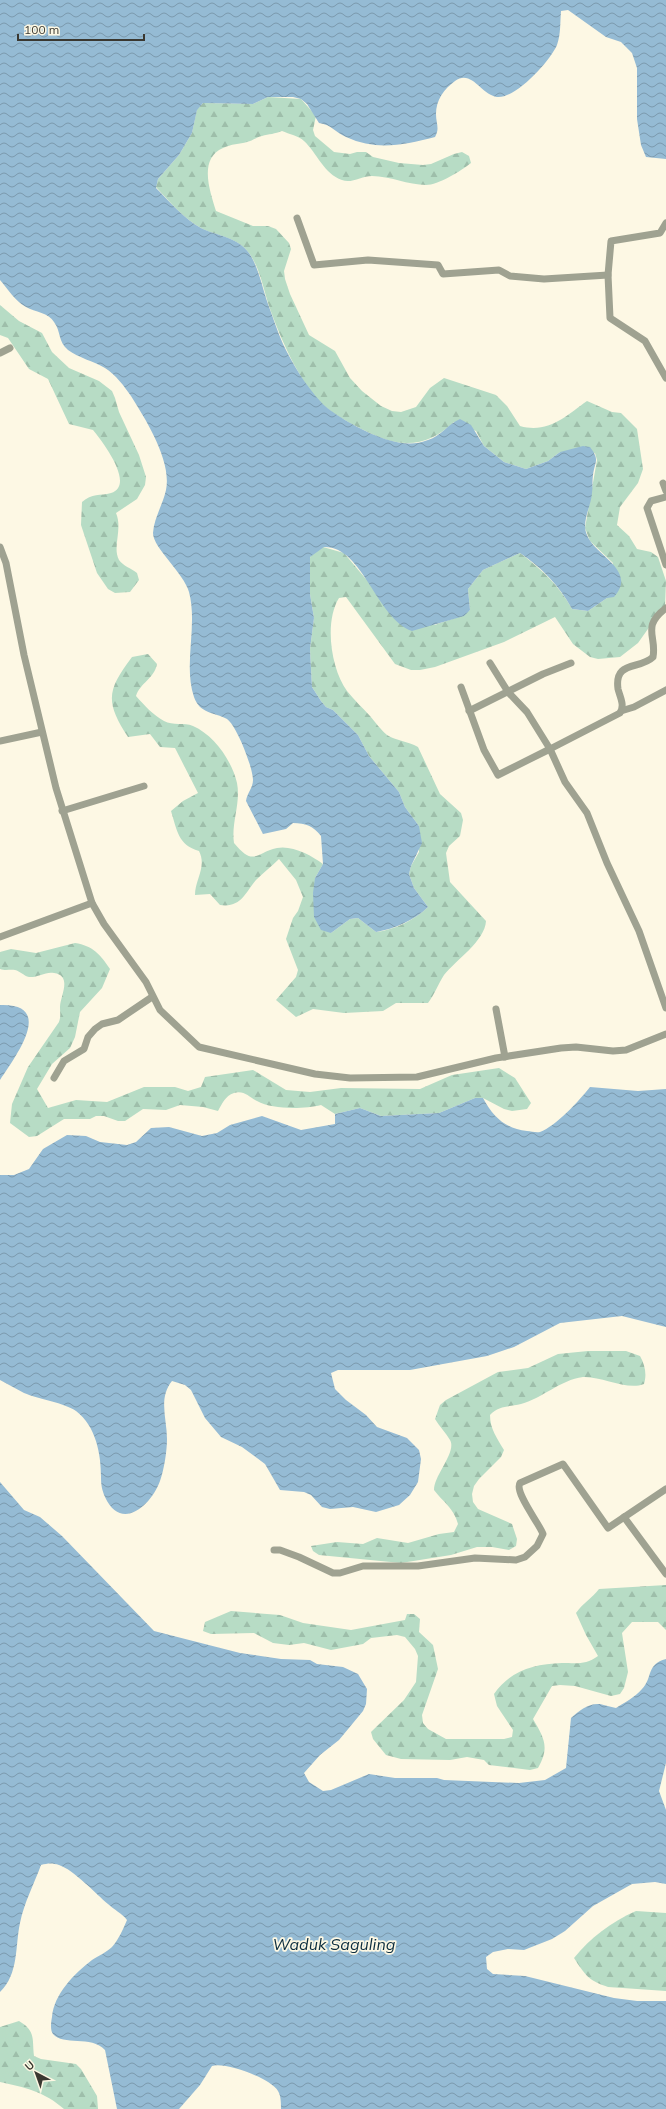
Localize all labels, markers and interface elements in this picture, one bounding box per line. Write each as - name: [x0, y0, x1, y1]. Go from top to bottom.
- scale bar: [18, 16, 144, 42]
- text: 100 m: [24, 22, 59, 37]
- water label: Waduk Saguling: [273, 1934, 396, 1954]
- north arrow: [16, 2053, 56, 2093]
- text: U: [22, 2057, 37, 2073]

